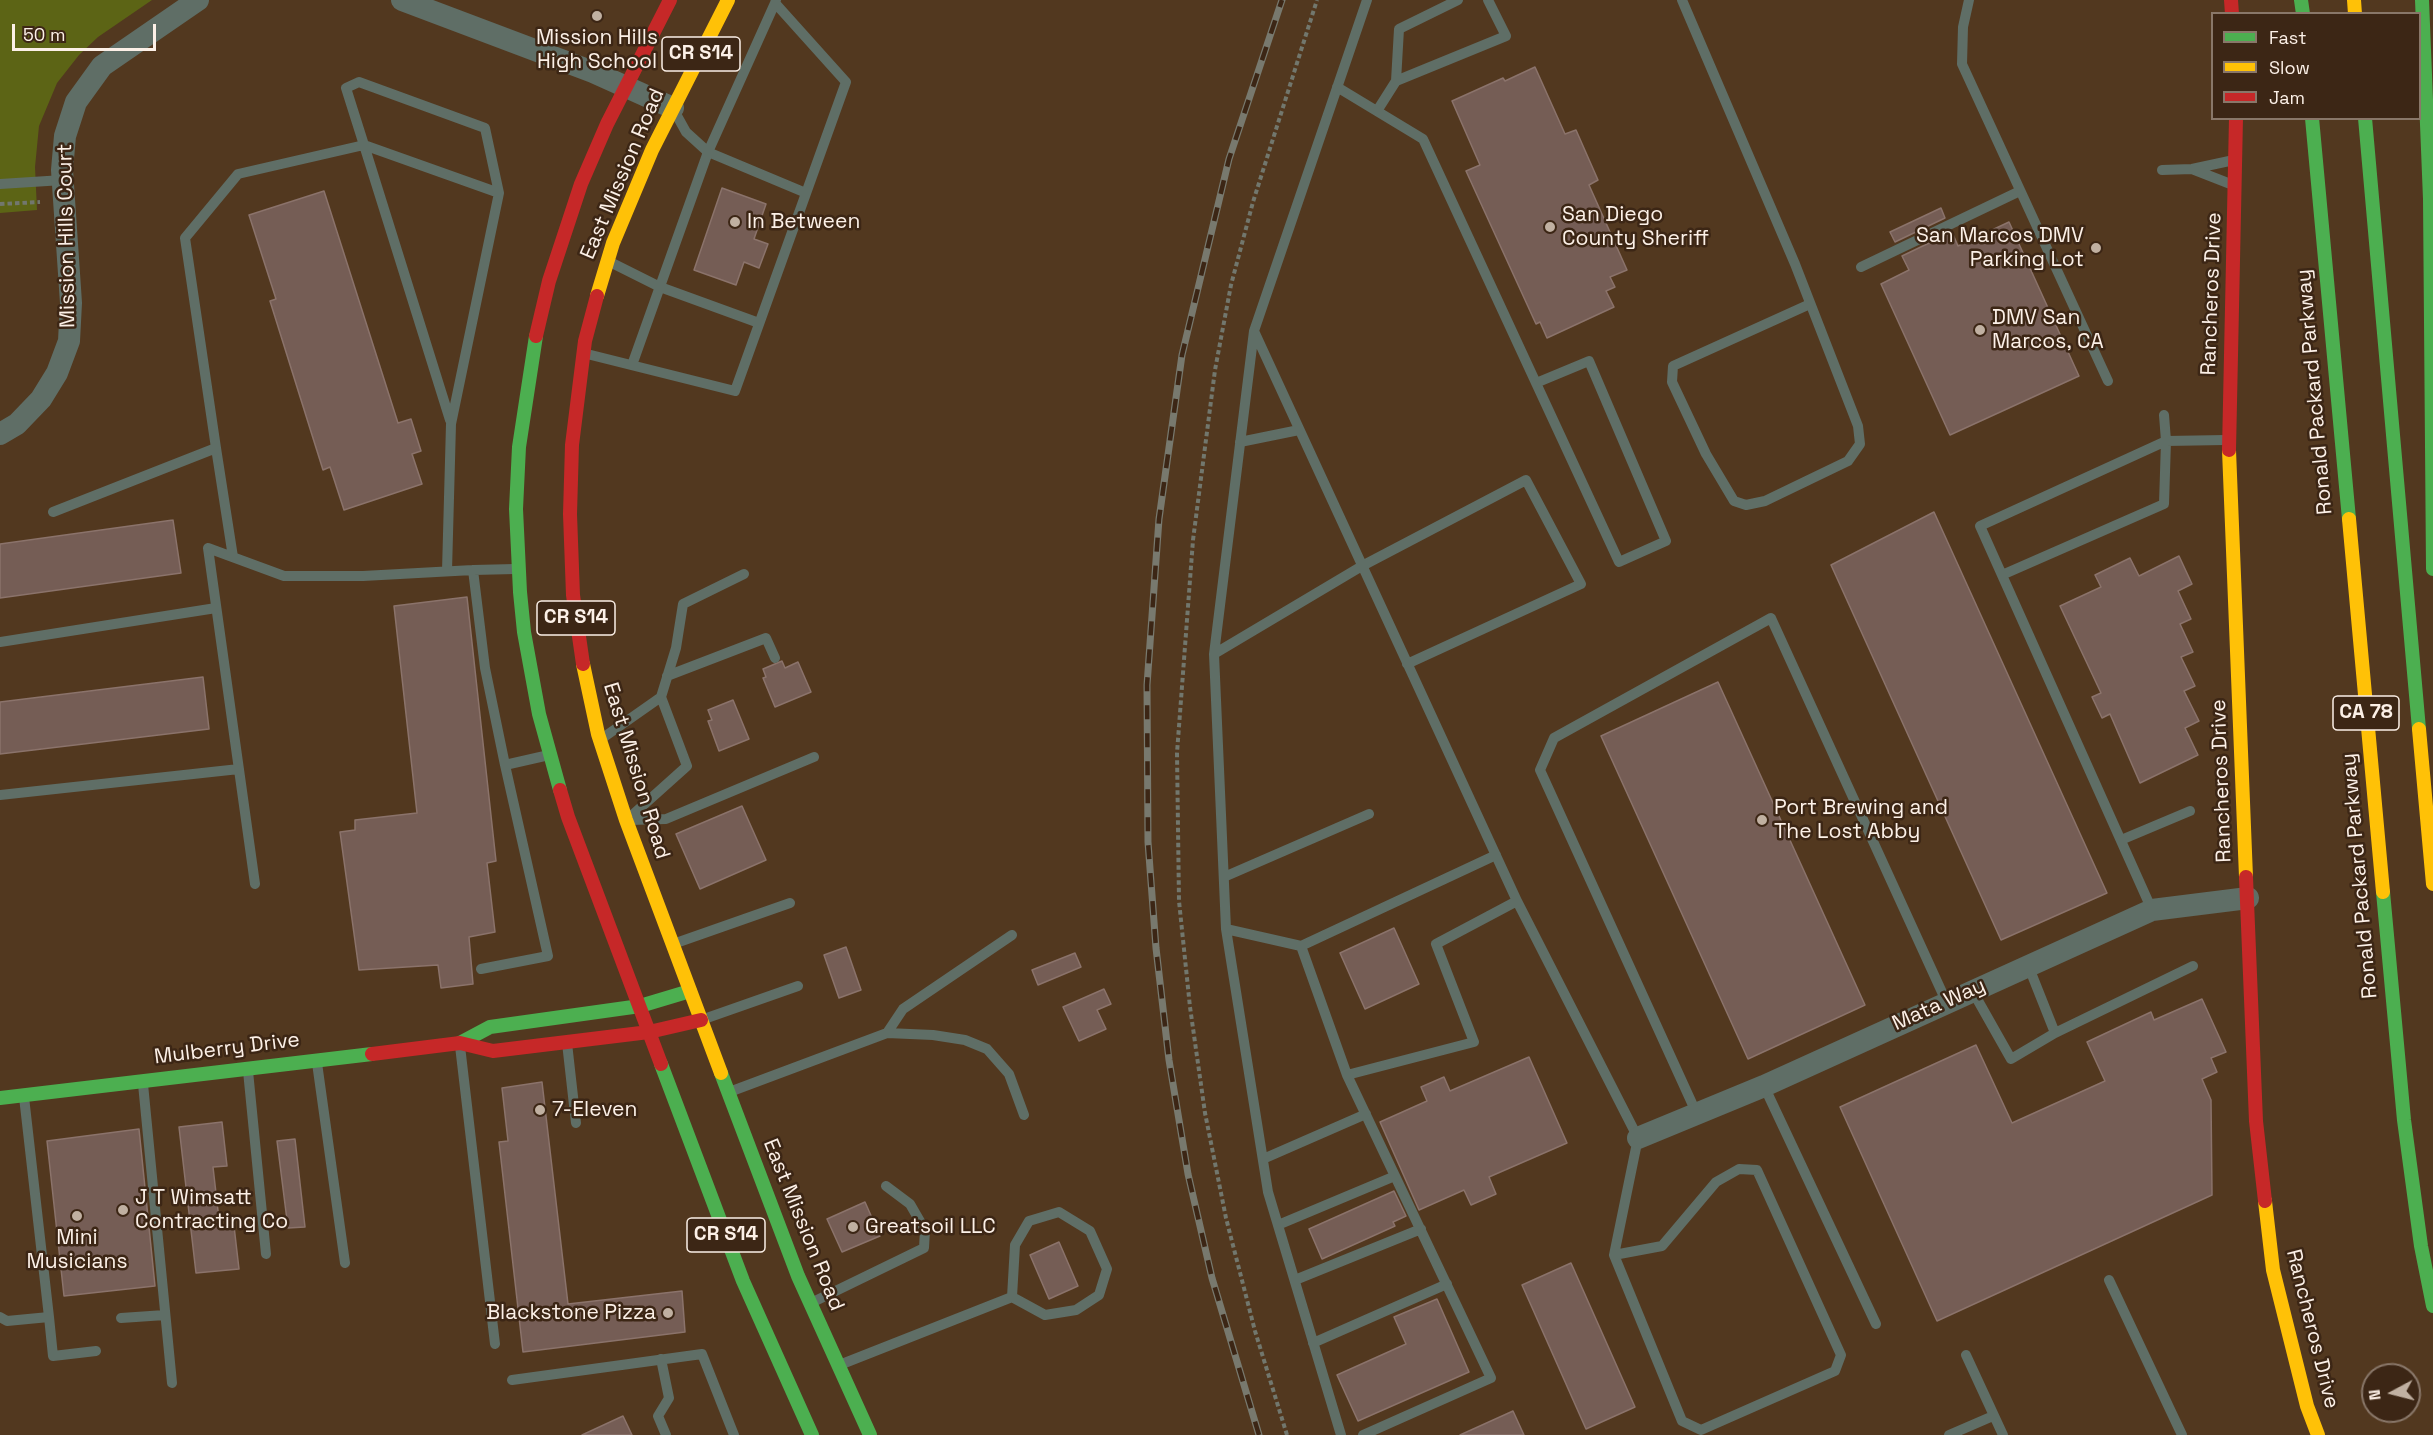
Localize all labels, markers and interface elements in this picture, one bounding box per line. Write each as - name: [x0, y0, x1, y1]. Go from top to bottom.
- marker: Mission Hills High School: [590, 9, 604, 23]
- scale bar: [15, 12, 159, 50]
- legend: [2211, 12, 2421, 120]
- text: 50 m: [23, 23, 65, 46]
- place label: Mission Hills High School: [536, 25, 658, 75]
- text: Fast: [2269, 26, 2306, 49]
- road number: CR S14: [662, 37, 740, 71]
- text: Slow: [2269, 56, 2310, 79]
- street label: East Mission Road: [576, 85, 670, 263]
- text: Jam: [2269, 86, 2305, 109]
- street label: Mission Hills Court: [53, 144, 81, 328]
- place label: San Diego County Sheriff: [1562, 202, 1709, 252]
- place label: In Between: [747, 209, 860, 235]
- street label: Rancheros Drive: [2197, 212, 2227, 376]
- marker: In Between: [728, 215, 742, 229]
- marker: San Diego County Sheriff: [1543, 220, 1557, 234]
- place label: San Marcos DMV Parking Lot: [1916, 223, 2084, 273]
- marker: San Marcos DMV Parking Lot: [2089, 241, 2103, 255]
- street label: Ronald Packard Parkway: [2292, 268, 2338, 516]
- place label: DMV San Marcos, CA: [1992, 305, 2104, 355]
- marker: DMV San Marcos, CA: [1973, 323, 1987, 337]
- road number: CR S14: [537, 601, 615, 635]
- street label: East Mission Road: [597, 680, 675, 862]
- road number: CA 78: [2333, 696, 2399, 730]
- street label: Rancheros Drive: [2207, 699, 2237, 863]
- street label: Ronald Packard Parkway: [2337, 752, 2383, 1000]
- place label: Port Brewing and The Lost Abby: [1774, 795, 1948, 845]
- marker: Port Brewing and The Lost Abby: [1755, 813, 1769, 827]
- street label: Mata Way: [1888, 973, 1990, 1037]
- street label: Mulberry Drive: [153, 1028, 301, 1070]
- place label: 7-Eleven: [552, 1097, 637, 1123]
- marker: 7-Eleven: [533, 1103, 547, 1117]
- street label: East Mission Road: [757, 1135, 849, 1315]
- place label: J T Wimsatt Contracting Co: [135, 1185, 288, 1235]
- marker: J T Wimsatt Contracting Co: [116, 1203, 130, 1217]
- marker: Mini Musicians: [70, 1209, 84, 1223]
- place label: Greatsoil LLC: [865, 1214, 996, 1240]
- road number: CR S14: [687, 1218, 765, 1252]
- marker: Greatsoil LLC: [846, 1220, 860, 1234]
- place label: Mini Musicians: [27, 1225, 127, 1275]
- street label: Rancheros Drive: [2280, 1247, 2344, 1411]
- place label: Blackstone Pizza: [486, 1300, 656, 1326]
- marker: Blackstone Pizza: [661, 1306, 675, 1320]
- north arrow: [2361, 1363, 2421, 1423]
- text: N: [2364, 1388, 2386, 1402]

